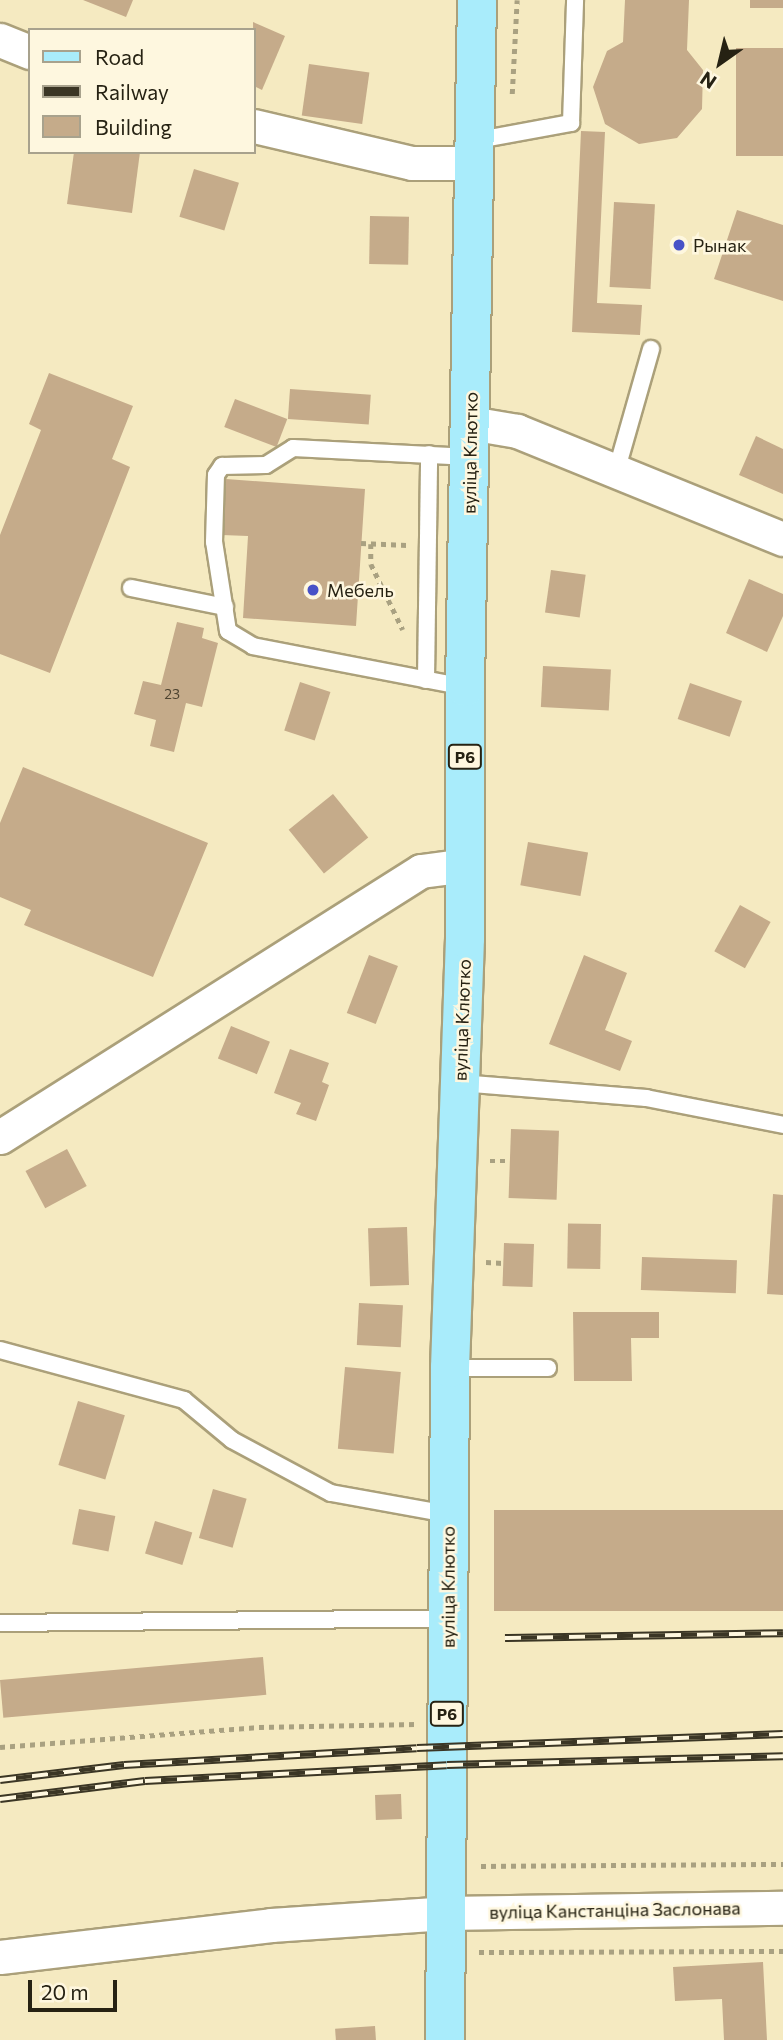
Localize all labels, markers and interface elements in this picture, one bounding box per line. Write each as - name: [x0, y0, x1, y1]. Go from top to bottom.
- legend: [28, 28, 256, 154]
- north arrow: [685, 28, 755, 98]
- text: Road: [95, 44, 144, 69]
- text: N: [696, 67, 720, 94]
- text: Railway: [95, 79, 169, 104]
- text: Building: [95, 114, 172, 139]
- place label: Рынак: [693, 234, 747, 256]
- marker: Рынак: [671, 237, 687, 253]
- street label: вуліца Клютко: [458, 392, 482, 514]
- place label: Мебель: [327, 579, 394, 601]
- marker: Мебель: [305, 582, 321, 598]
- house number: 23: [164, 686, 180, 702]
- road number: Р6: [448, 744, 482, 770]
- street label: вуліца Клютко: [449, 959, 475, 1081]
- street label: вуліца Клютко: [437, 1526, 459, 1648]
- road number: Р6: [430, 1702, 464, 1726]
- street label: вуліца Канстанціна Заслонава: [489, 1897, 741, 1923]
- scale bar: [32, 1966, 121, 2010]
- text: 20 m: [41, 1979, 89, 2004]

